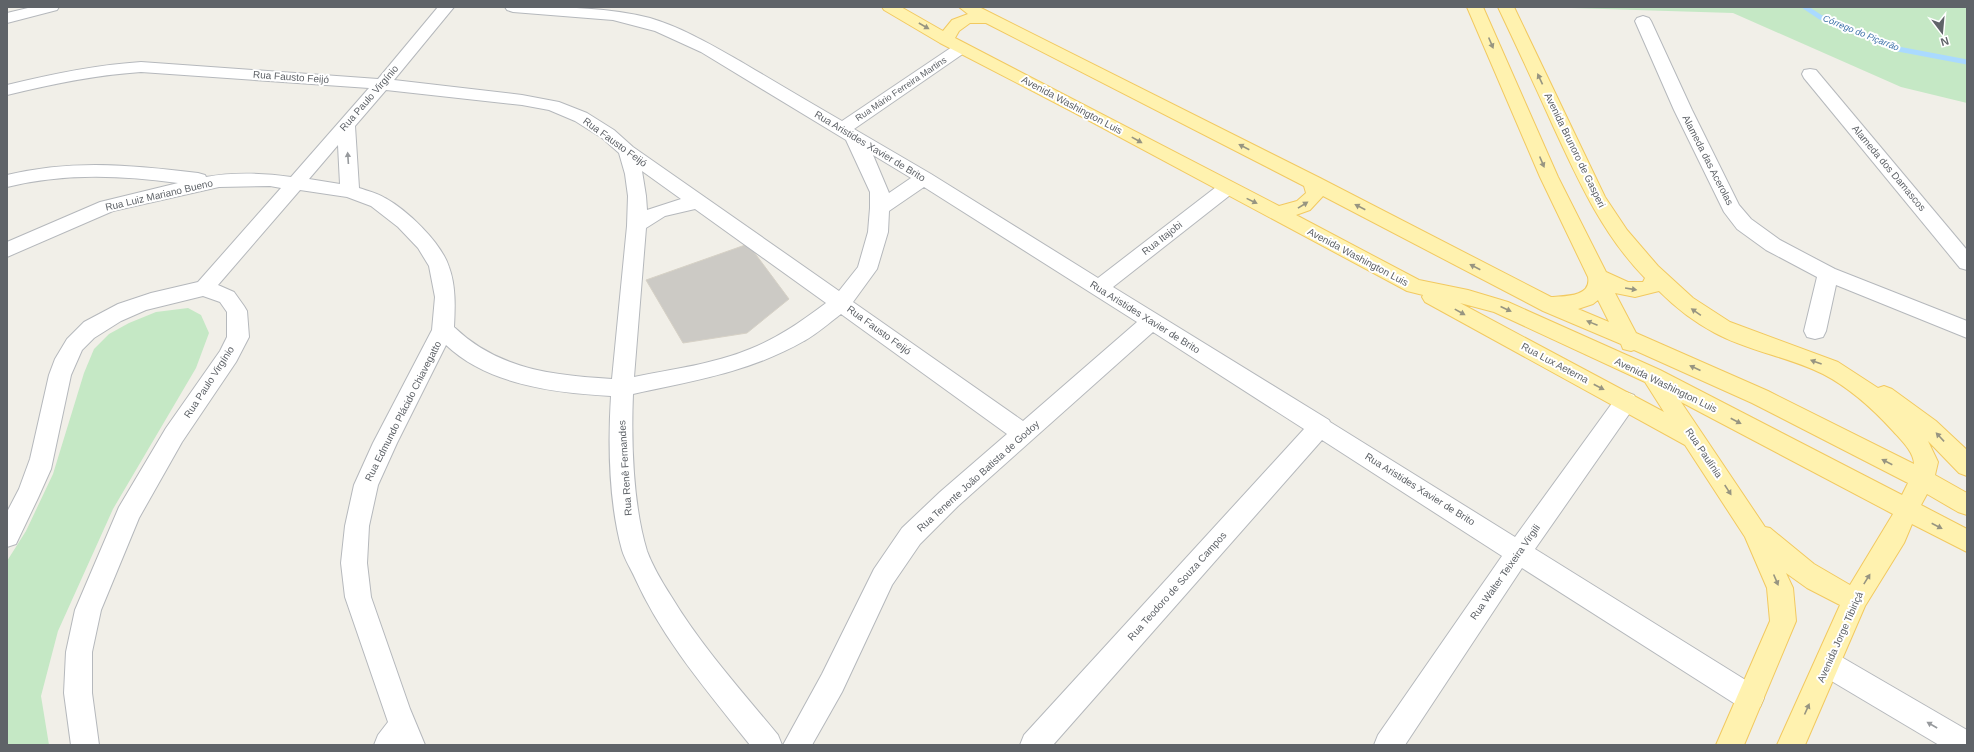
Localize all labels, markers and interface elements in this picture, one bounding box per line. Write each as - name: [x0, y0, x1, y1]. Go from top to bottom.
- north arrow: [1922, 12, 1962, 52]
- water label: Córrego do Piçarrão: [1822, 13, 1900, 53]
- one-way arrow: [918, 23, 929, 30]
- text: N: [1939, 35, 1950, 48]
- one-way arrow: [1488, 37, 1494, 49]
- street label: Rua Mário Ferreira Martins: [854, 55, 949, 123]
- street label: Rua Paulo Virgínio: [338, 63, 401, 133]
- street label: Rua Fausto Feijó: [253, 69, 330, 85]
- one-way arrow: [1537, 73, 1543, 85]
- street label: Avenida Washington Luis: [1020, 74, 1124, 136]
- street label: Avenida Brunoro de Gasperi: [1542, 91, 1608, 209]
- street label: Rua Aristides Xavier de Brito: [813, 109, 928, 184]
- street label: Alameda das Acerolas: [1681, 113, 1735, 207]
- street label: Rua Fausto Feijó: [581, 115, 649, 169]
- street label: Alameda dos Damascos: [1850, 123, 1928, 213]
- one-way arrow: [1132, 136, 1143, 143]
- one-way arrow: [1238, 144, 1250, 150]
- one-way arrow: [344, 152, 351, 164]
- one-way arrow: [1539, 157, 1545, 168]
- street label: Rua Luiz Mariano Bueno: [104, 177, 214, 213]
- one-way arrow: [1246, 198, 1258, 204]
- one-way arrow: [1298, 201, 1308, 209]
- one-way arrow: [1354, 203, 1366, 210]
- street label: Rua Itajobi: [1140, 219, 1184, 257]
- street label: Avenida Washington Luis: [1306, 226, 1410, 288]
- one-way arrow: [1469, 264, 1481, 270]
- street label: Rua Aristides Xavier de Brito: [1088, 279, 1202, 356]
- one-way arrow: [1625, 287, 1637, 293]
- street label: Rua Fausto Feijó: [845, 303, 913, 357]
- one-way arrow: [1500, 306, 1511, 312]
- one-way arrow: [1691, 308, 1702, 316]
- one-way arrow: [1454, 309, 1466, 315]
- one-way arrow: [1587, 320, 1598, 326]
- street label: Rua Edmundo Plácido Chiavegatto: [363, 339, 443, 483]
- street label: Rua Lux Aeterna: [1520, 341, 1591, 386]
- street label: Rua Paulo Virgínio: [182, 344, 237, 420]
- street label: Avenida Washington Luis: [1613, 355, 1719, 415]
- one-way arrow: [1809, 359, 1821, 365]
- one-way arrow: [1689, 365, 1700, 371]
- one-way arrow: [1593, 384, 1605, 390]
- one-way arrow: [1731, 417, 1742, 424]
- street label: Rua Tenente João Batista de Godoy: [915, 418, 1041, 534]
- street label: Rua Renê Fernandes: [616, 420, 634, 516]
- street label: Rua Paulínia: [1683, 426, 1725, 480]
- one-way arrow: [1936, 433, 1945, 442]
- street label: Rua Aristides Xavier de Brito: [1363, 451, 1477, 528]
- one-way arrow: [1881, 459, 1893, 465]
- one-way arrow: [1725, 484, 1732, 496]
- street label: Rua Walter Teixeira Virgili: [1468, 522, 1542, 622]
- one-way arrow: [1931, 523, 1943, 529]
- street label: Rua Teodoro de Souza Campos: [1125, 530, 1229, 642]
- one-way arrow: [1864, 573, 1871, 585]
- one-way arrow: [1773, 574, 1779, 585]
- street label: Avenida Jorge Tibiriçá: [1815, 590, 1865, 684]
- one-way arrow: [1805, 703, 1811, 715]
- one-way arrow: [1926, 722, 1938, 729]

